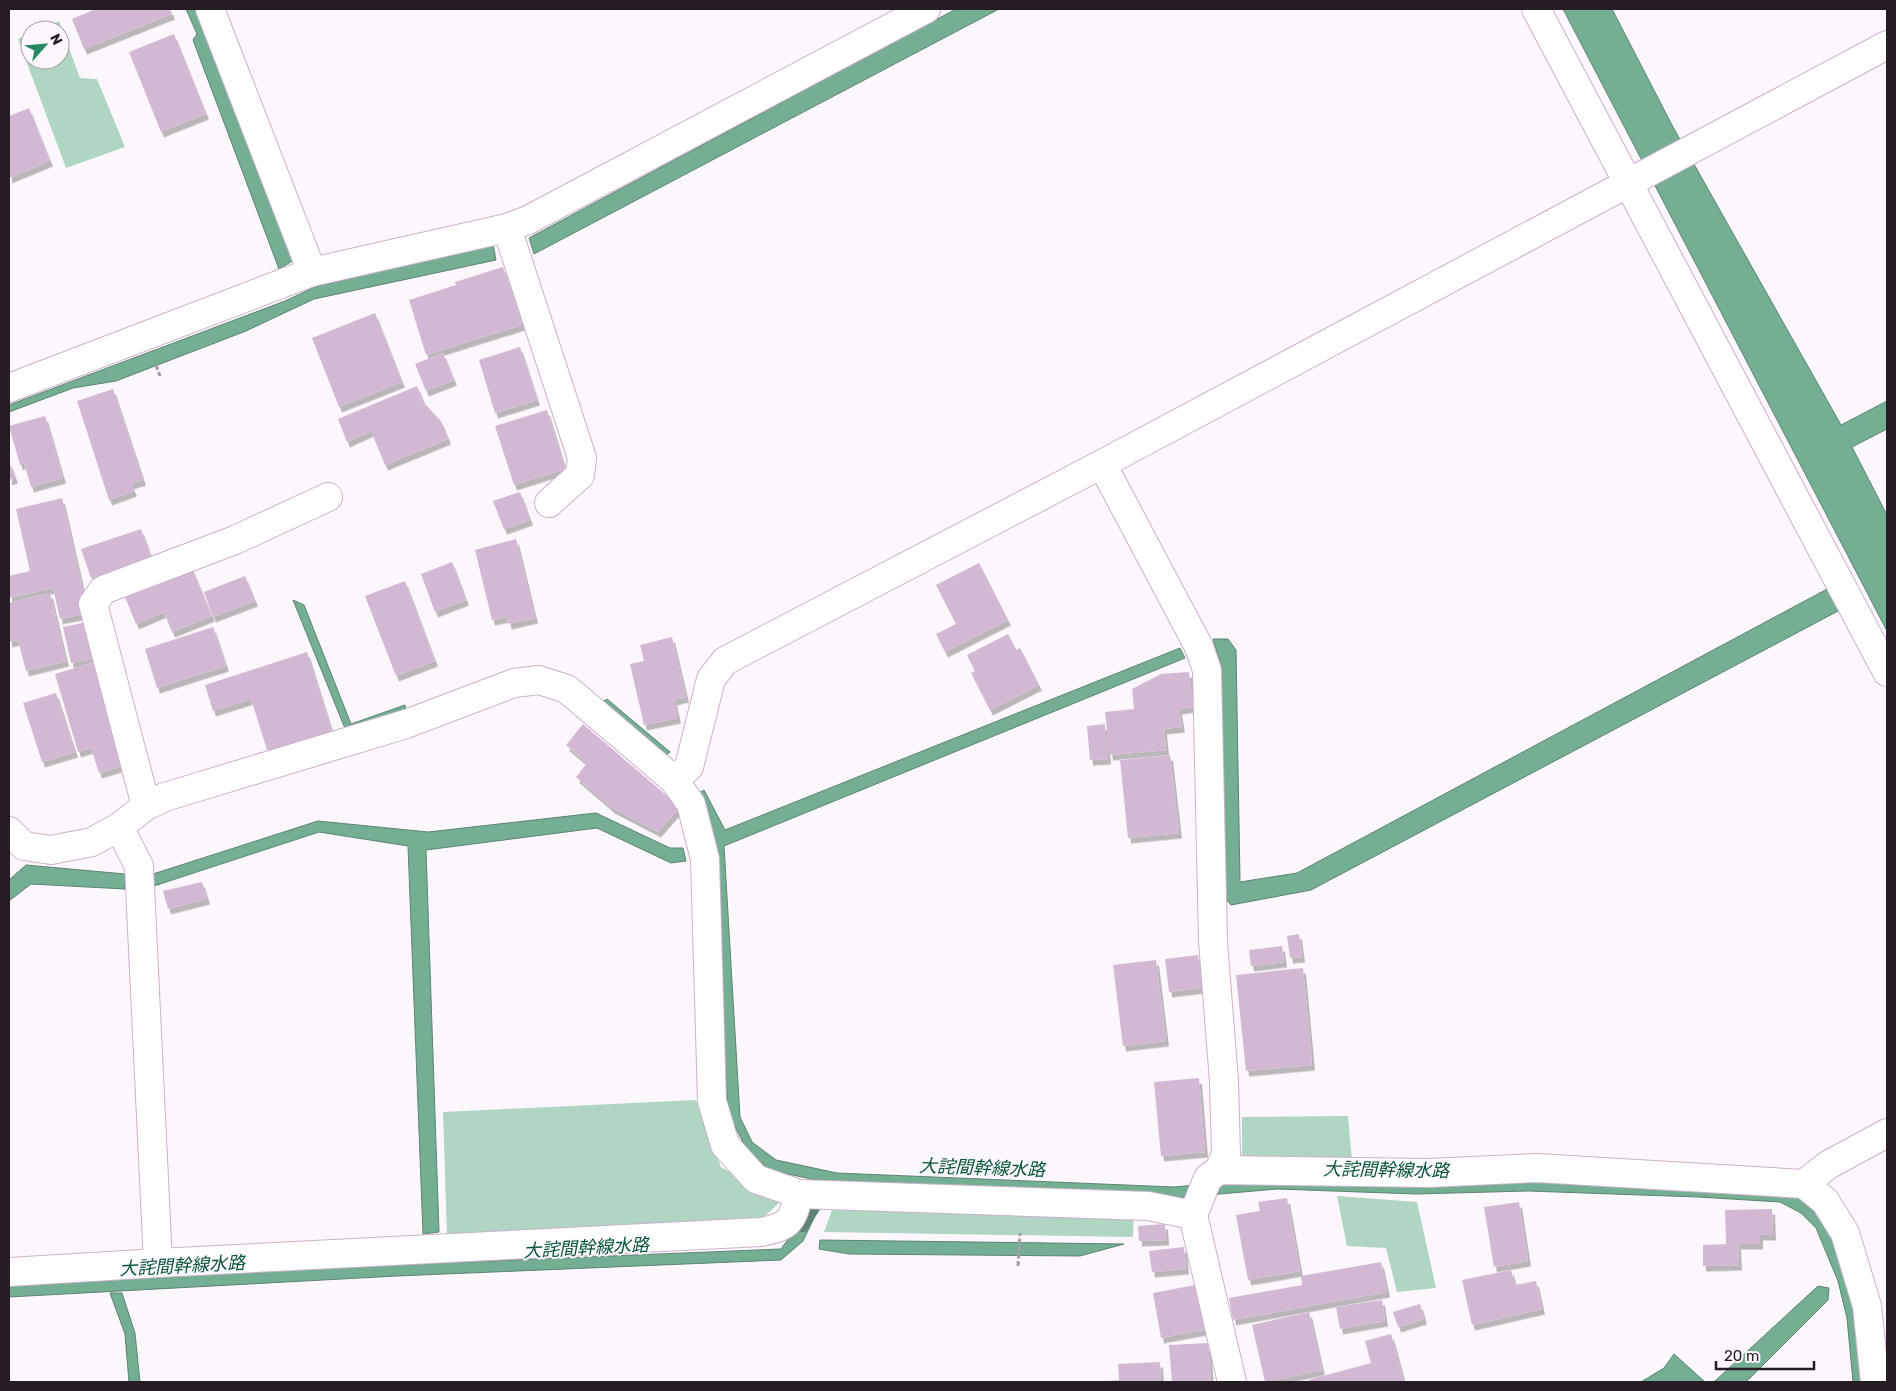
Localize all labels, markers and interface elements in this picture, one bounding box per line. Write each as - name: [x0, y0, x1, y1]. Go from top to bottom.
- north arrow: [20, 20, 70, 70]
- text: N: [46, 31, 66, 48]
- water label: 大詫間幹線水路: [919, 1155, 1047, 1181]
- water label: 大詫間幹線水路: [1323, 1158, 1451, 1182]
- water label: 大詫間幹線水路: [523, 1234, 651, 1262]
- water label: 大詫間幹線水路: [119, 1252, 247, 1280]
- scale bar: [1716, 1338, 1814, 1370]
- text: 20 m: [1724, 1347, 1759, 1365]

